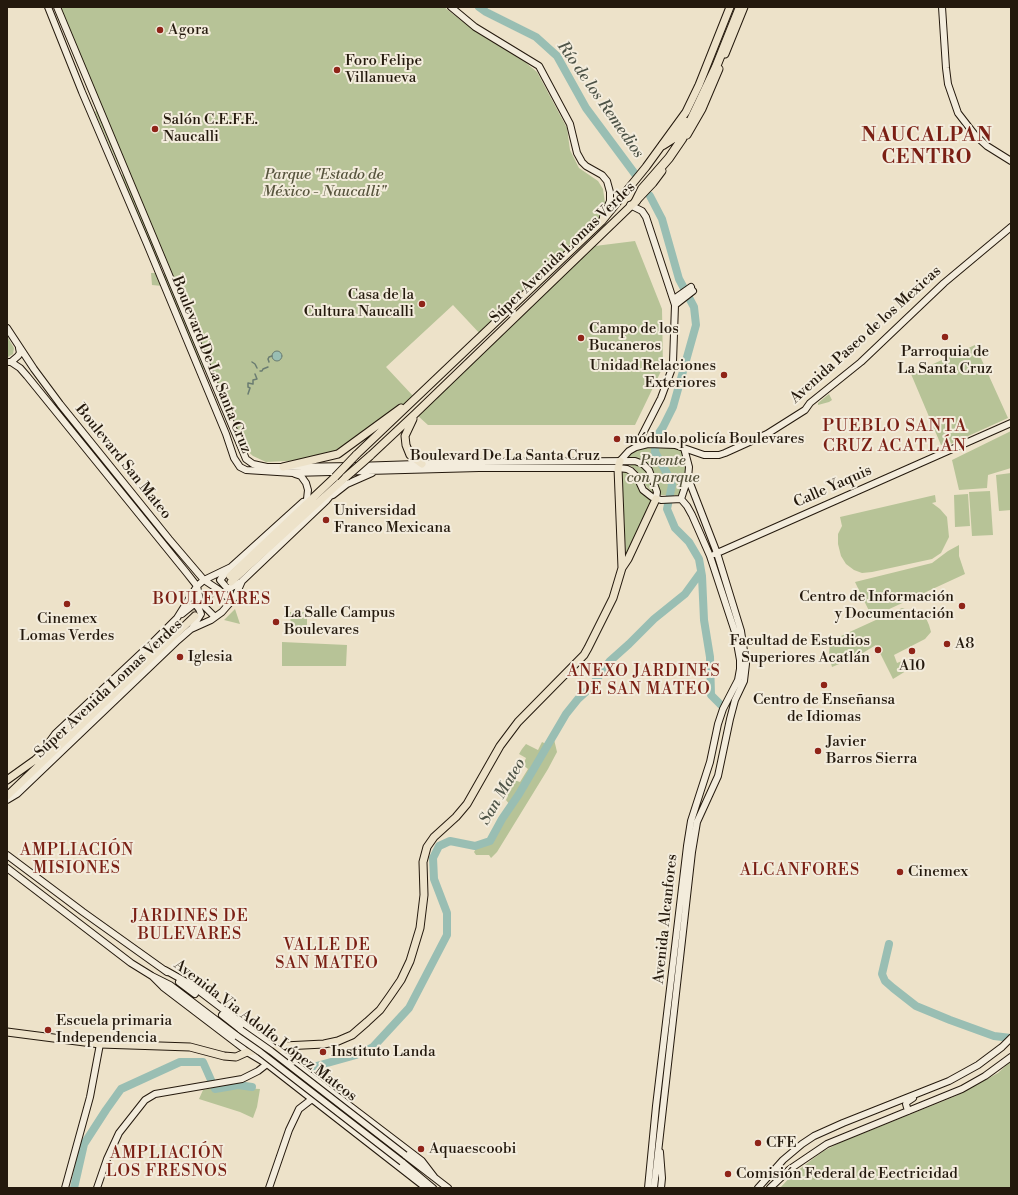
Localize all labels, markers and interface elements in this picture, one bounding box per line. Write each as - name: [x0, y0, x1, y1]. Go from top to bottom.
- place label: Agora: [168, 21, 209, 39]
- marker: Agora: [155, 25, 165, 35]
- water label: Río de los Remedios: [553, 38, 647, 162]
- place label: Foro Felipe Villanueva: [345, 52, 422, 87]
- marker: Foro Felipe Villanueva: [332, 65, 342, 75]
- place label: Salón C.E.F.E. Naucalli: [163, 111, 258, 146]
- marker: Salón C.E.F.E. Naucalli: [150, 124, 160, 134]
- district label: NAUCALPAN CENTRO: [861, 125, 993, 169]
- park label: Parque "Estado de México - Naucalli": [262, 166, 386, 201]
- street label: Súper Avenida Lomas Verdes: [487, 179, 639, 327]
- street label: Avenida Paseo de los Mexicas: [787, 262, 945, 408]
- street label: Boulevard De La Santa Cruz: [167, 274, 255, 456]
- place label: Casa de la Cultura Naucalli: [304, 286, 414, 321]
- marker: Casa de la Cultura Naucalli: [417, 299, 427, 309]
- place label: Campo de los Bucaneros: [589, 320, 679, 355]
- marker: Parroquia de La Santa Cruz: [940, 332, 950, 342]
- marker: Campo de los Bucaneros: [576, 333, 586, 343]
- place label: Parroquia de La Santa Cruz: [898, 343, 992, 378]
- place label: Unidad Relaciones Exteriores: [590, 357, 716, 392]
- marker: Unidad Relaciones Exteriores: [719, 370, 729, 380]
- street label: Boulevard San Mateo: [71, 401, 175, 523]
- district label: PUEBLO SANTA CRUZ ACATLÁN: [823, 417, 967, 457]
- place label: módulo policía Boulevares: [625, 430, 804, 448]
- marker: módulo policía Boulevares: [612, 434, 622, 444]
- street label: Boulevard De La Santa Cruz: [410, 447, 600, 465]
- park label: Puente con parque: [627, 452, 699, 487]
- street label: Calle Yaquis: [791, 462, 875, 512]
- place label: Universidad Franco Mexicana: [334, 502, 451, 537]
- marker: Universidad Franco Mexicana: [321, 515, 331, 525]
- place label: Centro de Información y Documentación: [799, 588, 954, 623]
- district label: BOULEVARES: [153, 590, 271, 610]
- marker: Cinemex Lomas Verdes: [62, 599, 72, 609]
- marker: Centro de Información y Documentación: [957, 601, 967, 611]
- place label: La Salle Campus Boulevares: [284, 604, 395, 639]
- place label: Cinemex Lomas Verdes: [20, 610, 114, 645]
- street label: Súper Avenida Lomas Verdes: [31, 616, 187, 762]
- marker: La Salle Campus Boulevares: [271, 617, 281, 627]
- place label: Facultad de Estudios Superiores Acatlán: [730, 632, 870, 667]
- place label: A8: [955, 635, 974, 653]
- marker: A8: [942, 639, 952, 649]
- marker: Facultad de Estudios Superiores Acatlán: [873, 645, 883, 655]
- marker: A10: [907, 646, 917, 656]
- place label: Iglesia: [188, 648, 233, 666]
- marker: Iglesia: [175, 652, 185, 662]
- place label: A10: [899, 657, 925, 675]
- district label: ANEXO JARDINES DE SAN MATEO: [567, 662, 721, 700]
- marker: Centro de Enseñansa de Idiomas: [819, 680, 829, 690]
- place label: Centro de Enseñansa de Idiomas: [753, 691, 895, 726]
- place label: Javier Barros Sierra: [826, 733, 917, 768]
- marker: Javier Barros Sierra: [813, 746, 823, 756]
- water label: San Mateo: [476, 755, 530, 829]
- district label: AMPLIACIÓN MISIONES: [20, 841, 134, 879]
- street label: Avenida Alcanfores: [650, 853, 682, 985]
- district label: ALCANFORES: [740, 861, 860, 881]
- place label: Cinemex: [908, 863, 968, 881]
- marker: Cinemex: [895, 867, 905, 877]
- district label: JARDINES DE BULEVARES: [131, 907, 249, 945]
- district label: VALLE DE SAN MATEO: [275, 936, 379, 974]
- street label: Avenida Via Adolfo López Mateos: [170, 956, 360, 1106]
- place label: Escuela primaria Independencia: [56, 1012, 172, 1047]
- marker: Escuela primaria Independencia: [43, 1025, 53, 1035]
- place label: Instituto Landa: [331, 1043, 435, 1061]
- marker: Instituto Landa: [318, 1047, 328, 1057]
- place label: CFE: [766, 1134, 797, 1152]
- marker: CFE: [753, 1138, 763, 1148]
- place label: Aquaescoobi: [429, 1140, 517, 1158]
- district label: AMPLIACIÓN LOS FRESNOS: [106, 1144, 228, 1182]
- marker: Aquaescoobi: [416, 1144, 426, 1154]
- place label: Comisión Federal de Eectricidad: [736, 1165, 958, 1183]
- marker: Comisión Federal de Eectricidad: [723, 1169, 733, 1179]

